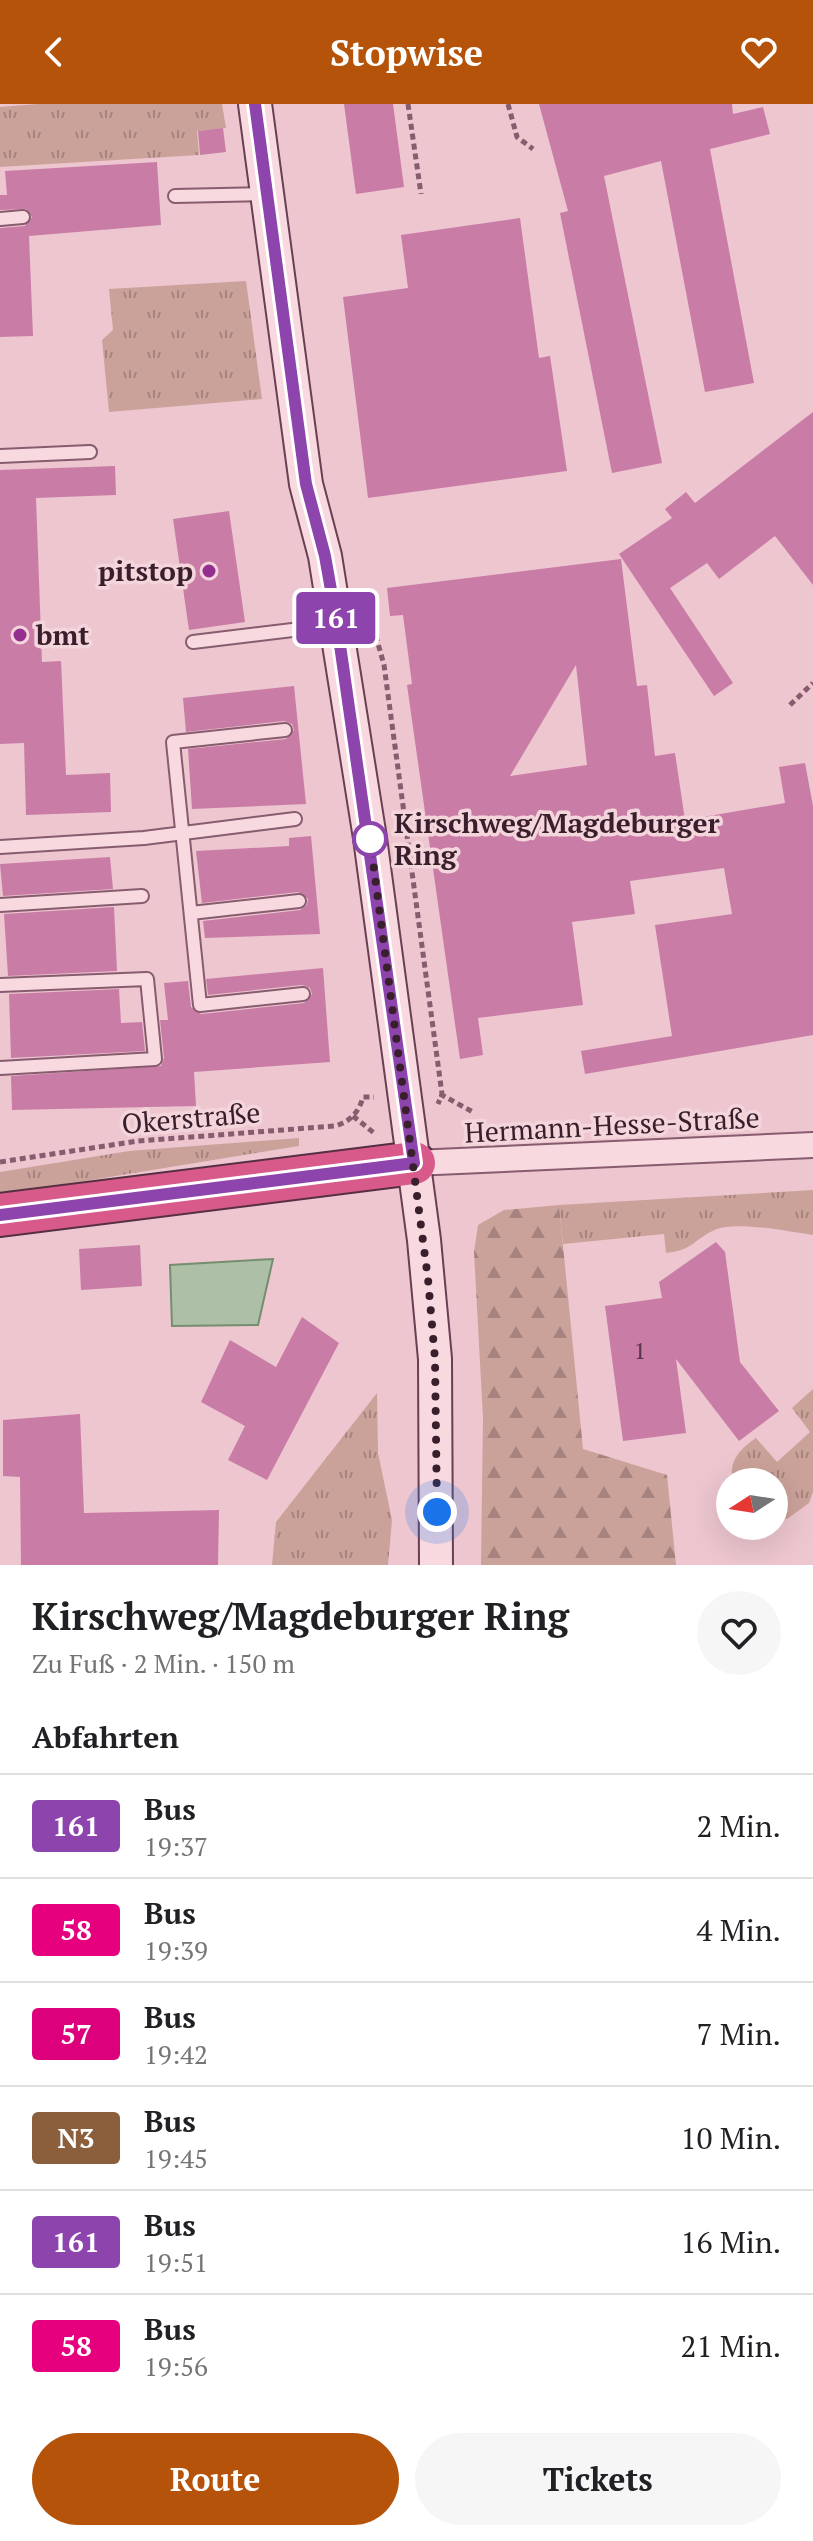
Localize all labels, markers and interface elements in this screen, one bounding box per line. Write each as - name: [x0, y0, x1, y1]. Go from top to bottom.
- text: Stopwise: [330, 29, 483, 76]
- icon: back: [32, 30, 76, 74]
- icon: heart: [737, 30, 781, 74]
- place label: pitstop: [98, 552, 193, 589]
- marker: pitstop: [200, 562, 218, 580]
- line badge: 161: [290, 592, 382, 644]
- text: 161: [312, 599, 360, 636]
- place label: bmt: [35, 616, 90, 653]
- marker: bmt: [11, 626, 29, 644]
- place label: Kirschweg/Magdeburger Ring: [394, 804, 720, 873]
- marker: Kirschweg/Magdeburger Ring: [353, 822, 387, 856]
- street label: Okerstraße: [120, 1093, 262, 1142]
- street label: Hermann-Hesse-Straße: [463, 1098, 761, 1151]
- house number: 1: [634, 1334, 646, 1366]
- north arrow: [716, 1468, 788, 1540]
- map controls: [716, 1468, 788, 1540]
- your location: [417, 1492, 457, 1532]
- text: Kirschweg/Magdeburger Ring: [32, 1591, 569, 1641]
- button: heart: [697, 1591, 781, 1675]
- text: Zu Fuß · 2 Min. · 150 m: [32, 1646, 295, 1680]
- text: Abfahrten: [32, 1717, 179, 1757]
- text: Bus: [144, 1789, 196, 1829]
- text: 2 Min.: [696, 1806, 781, 1846]
- text: 161: [52, 1807, 100, 1844]
- text: 19:37: [144, 1829, 208, 1863]
- text: Bus: [144, 1893, 196, 1933]
- text: 4 Min.: [696, 1910, 781, 1950]
- text: 58: [60, 1911, 92, 1948]
- text: 19:39: [144, 1933, 208, 1967]
- text: Bus: [144, 1997, 196, 2037]
- text: 7 Min.: [696, 2014, 781, 2054]
- text: 57: [60, 2015, 92, 2052]
- text: 19:42: [144, 2037, 208, 2071]
- text: Bus: [144, 2101, 196, 2141]
- text: 10 Min.: [681, 2118, 781, 2158]
- text: N3: [57, 2119, 95, 2156]
- text: 19:45: [144, 2141, 208, 2175]
- text: Bus: [144, 2205, 196, 2245]
- text: 16 Min.: [681, 2222, 781, 2262]
- text: 161: [52, 2223, 100, 2260]
- text: 19:51: [144, 2245, 208, 2279]
- text: Bus: [144, 2309, 196, 2349]
- text: 21 Min.: [681, 2326, 781, 2366]
- text: 58: [60, 2327, 92, 2364]
- text: 19:56: [144, 2349, 208, 2383]
- button: Route: [32, 2433, 399, 2525]
- button: Tickets: [415, 2433, 781, 2525]

